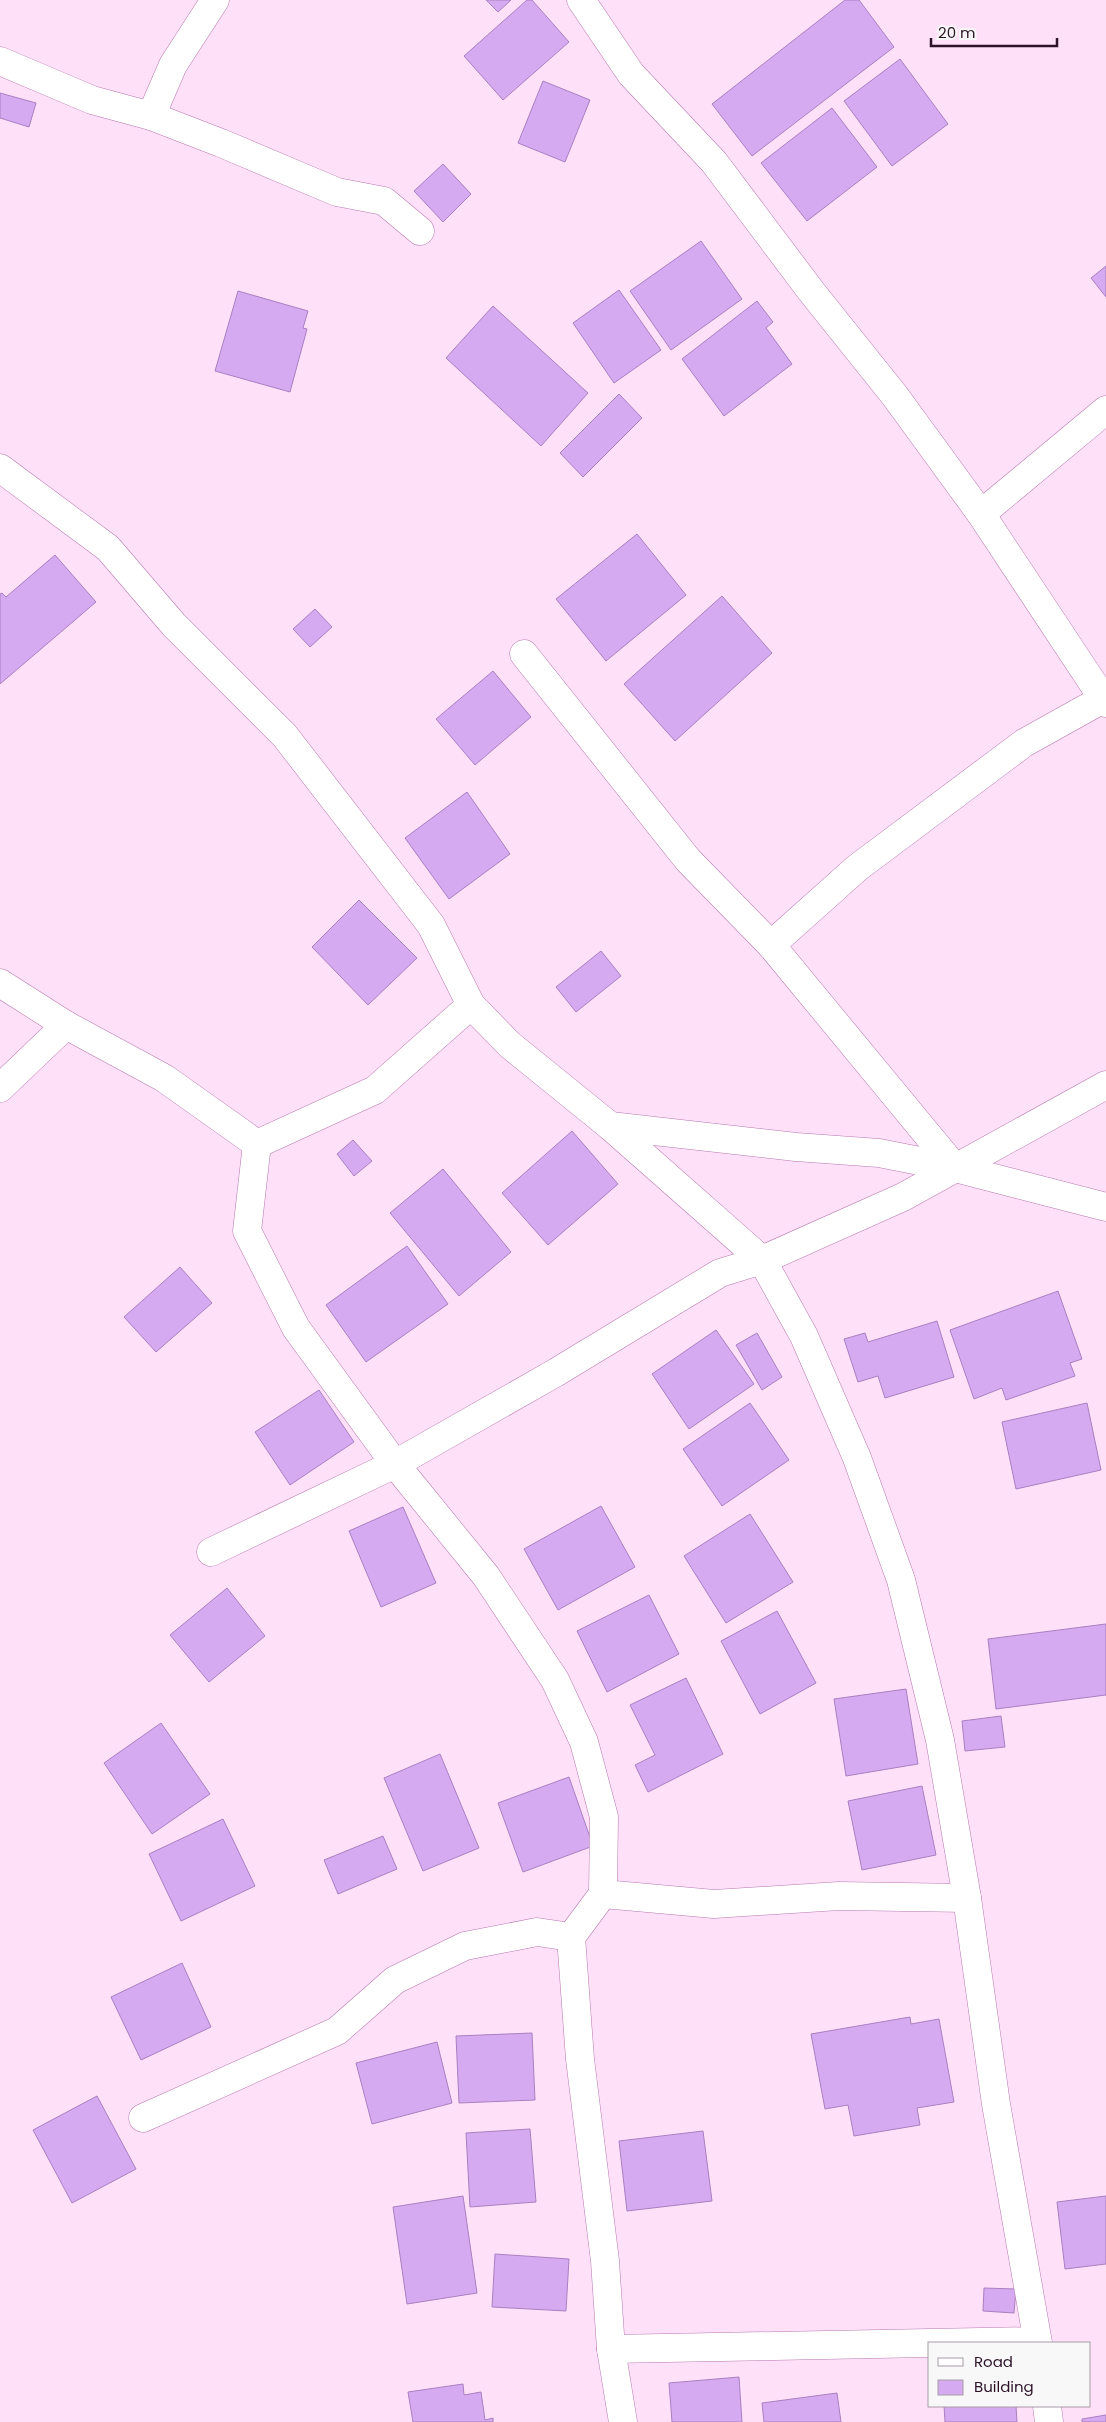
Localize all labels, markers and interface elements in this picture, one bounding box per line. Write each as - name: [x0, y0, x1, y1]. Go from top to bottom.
- scale bar: [931, 15, 1057, 47]
- text: 20 m: [938, 22, 976, 43]
- legend: [928, 2342, 1091, 2407]
- text: Road: [974, 2351, 1013, 2372]
- text: Building: [974, 2376, 1034, 2397]

